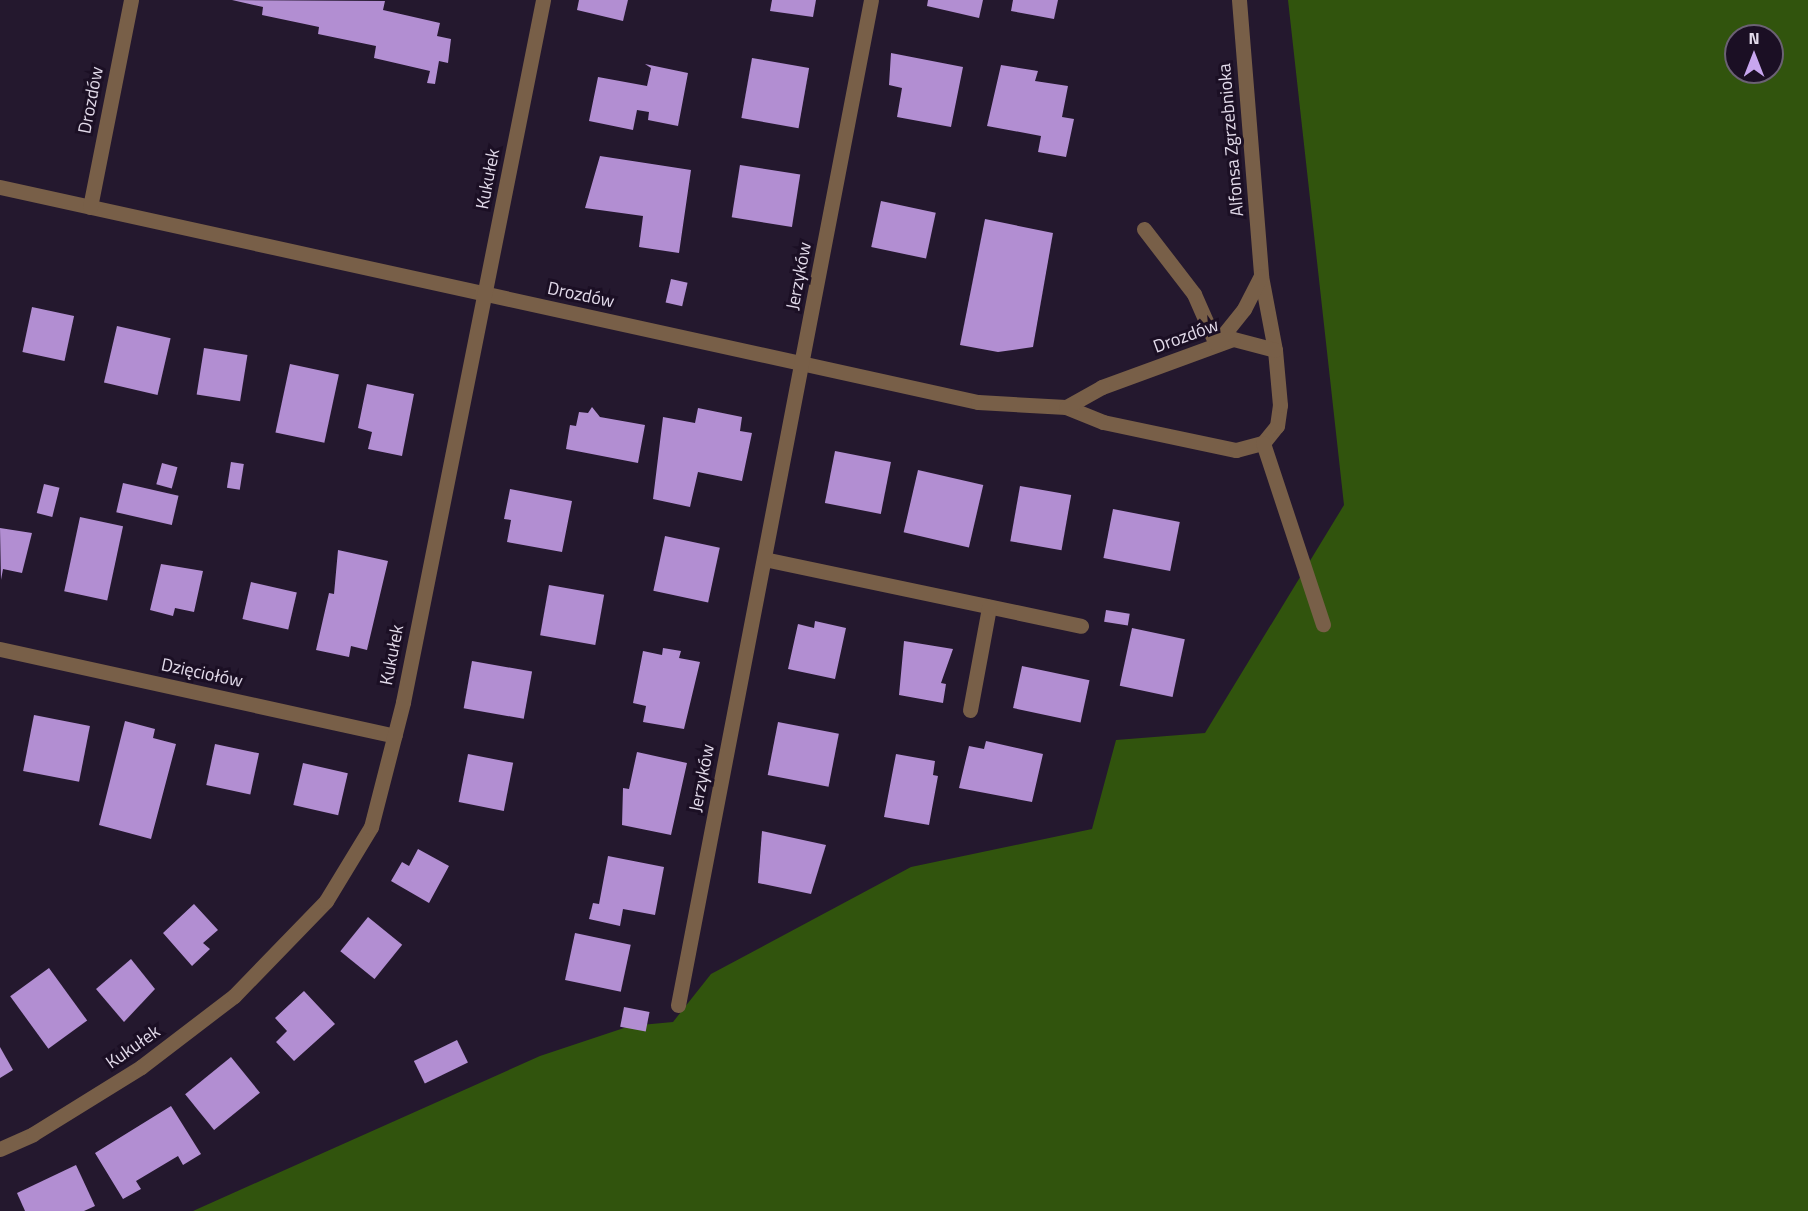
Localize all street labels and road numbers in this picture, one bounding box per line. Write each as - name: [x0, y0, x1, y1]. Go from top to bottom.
- street label: Alfonsa Zgrzebnioka: [1214, 63, 1248, 217]
- street label: Drozdów: [74, 65, 108, 135]
- street label: Kukułek: [472, 147, 504, 211]
- street label: Jerzyków: [782, 240, 816, 312]
- street label: Drozdów: [546, 277, 616, 313]
- street label: Drozdów: [1150, 314, 1222, 358]
- street label: Kukułek: [376, 623, 408, 687]
- street label: Dzięciołów: [159, 654, 245, 692]
- street label: Jerzyków: [685, 742, 719, 814]
- street label: Kukułek: [102, 1021, 164, 1073]

